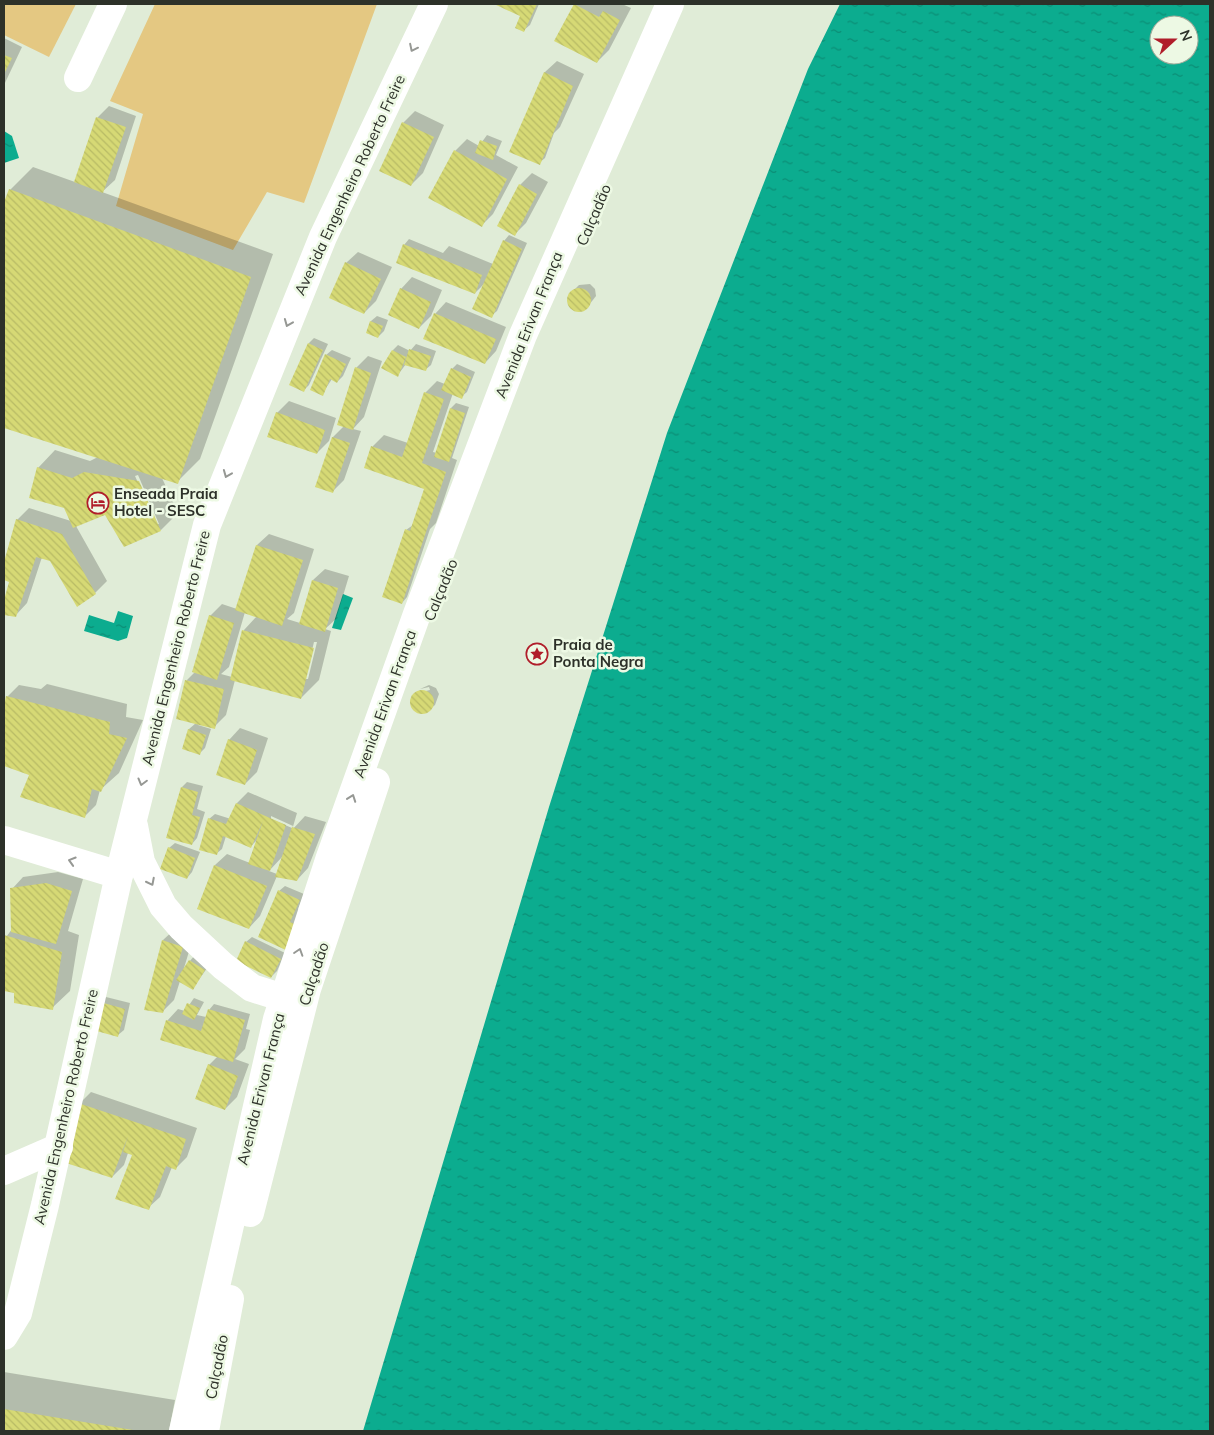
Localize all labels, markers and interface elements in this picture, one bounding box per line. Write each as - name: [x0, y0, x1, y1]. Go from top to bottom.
- north arrow: [1149, 15, 1199, 65]
- text: N: [1176, 27, 1196, 44]
- one-way arrow: [409, 43, 420, 52]
- street label: Avenida Engenheiro Roberto Freire: [290, 71, 409, 298]
- street label: Calçadão: [572, 181, 615, 249]
- street label: Avenida Erivan França: [490, 249, 567, 401]
- one-way arrow: [284, 318, 294, 327]
- one-way arrow: [223, 469, 234, 478]
- place label: Enseada Praia Hotel - SESC: [114, 484, 218, 520]
- hotel icon: Enseada Praia Hotel - SESC: [86, 491, 110, 515]
- street label: Avenida Engenheiro Roberto Freire: [137, 529, 214, 767]
- street label: Calçadão: [419, 556, 462, 624]
- street label: Avenida Erivan França: [349, 627, 420, 780]
- place label: Praia de Ponta Negra: [553, 635, 644, 671]
- place icon: Praia de Ponta Negra: [525, 642, 549, 666]
- one-way arrow: [137, 777, 148, 786]
- one-way arrow: [346, 794, 356, 803]
- one-way arrow: [69, 856, 77, 866]
- one-way arrow: [145, 877, 155, 886]
- street label: Calçadão: [294, 940, 333, 1008]
- one-way arrow: [294, 948, 304, 956]
- street label: Avenida Engenheiro Roberto Freire: [29, 987, 102, 1227]
- street label: Avenida Erivan França: [232, 1011, 289, 1167]
- street label: Calçadão: [201, 1333, 232, 1401]

